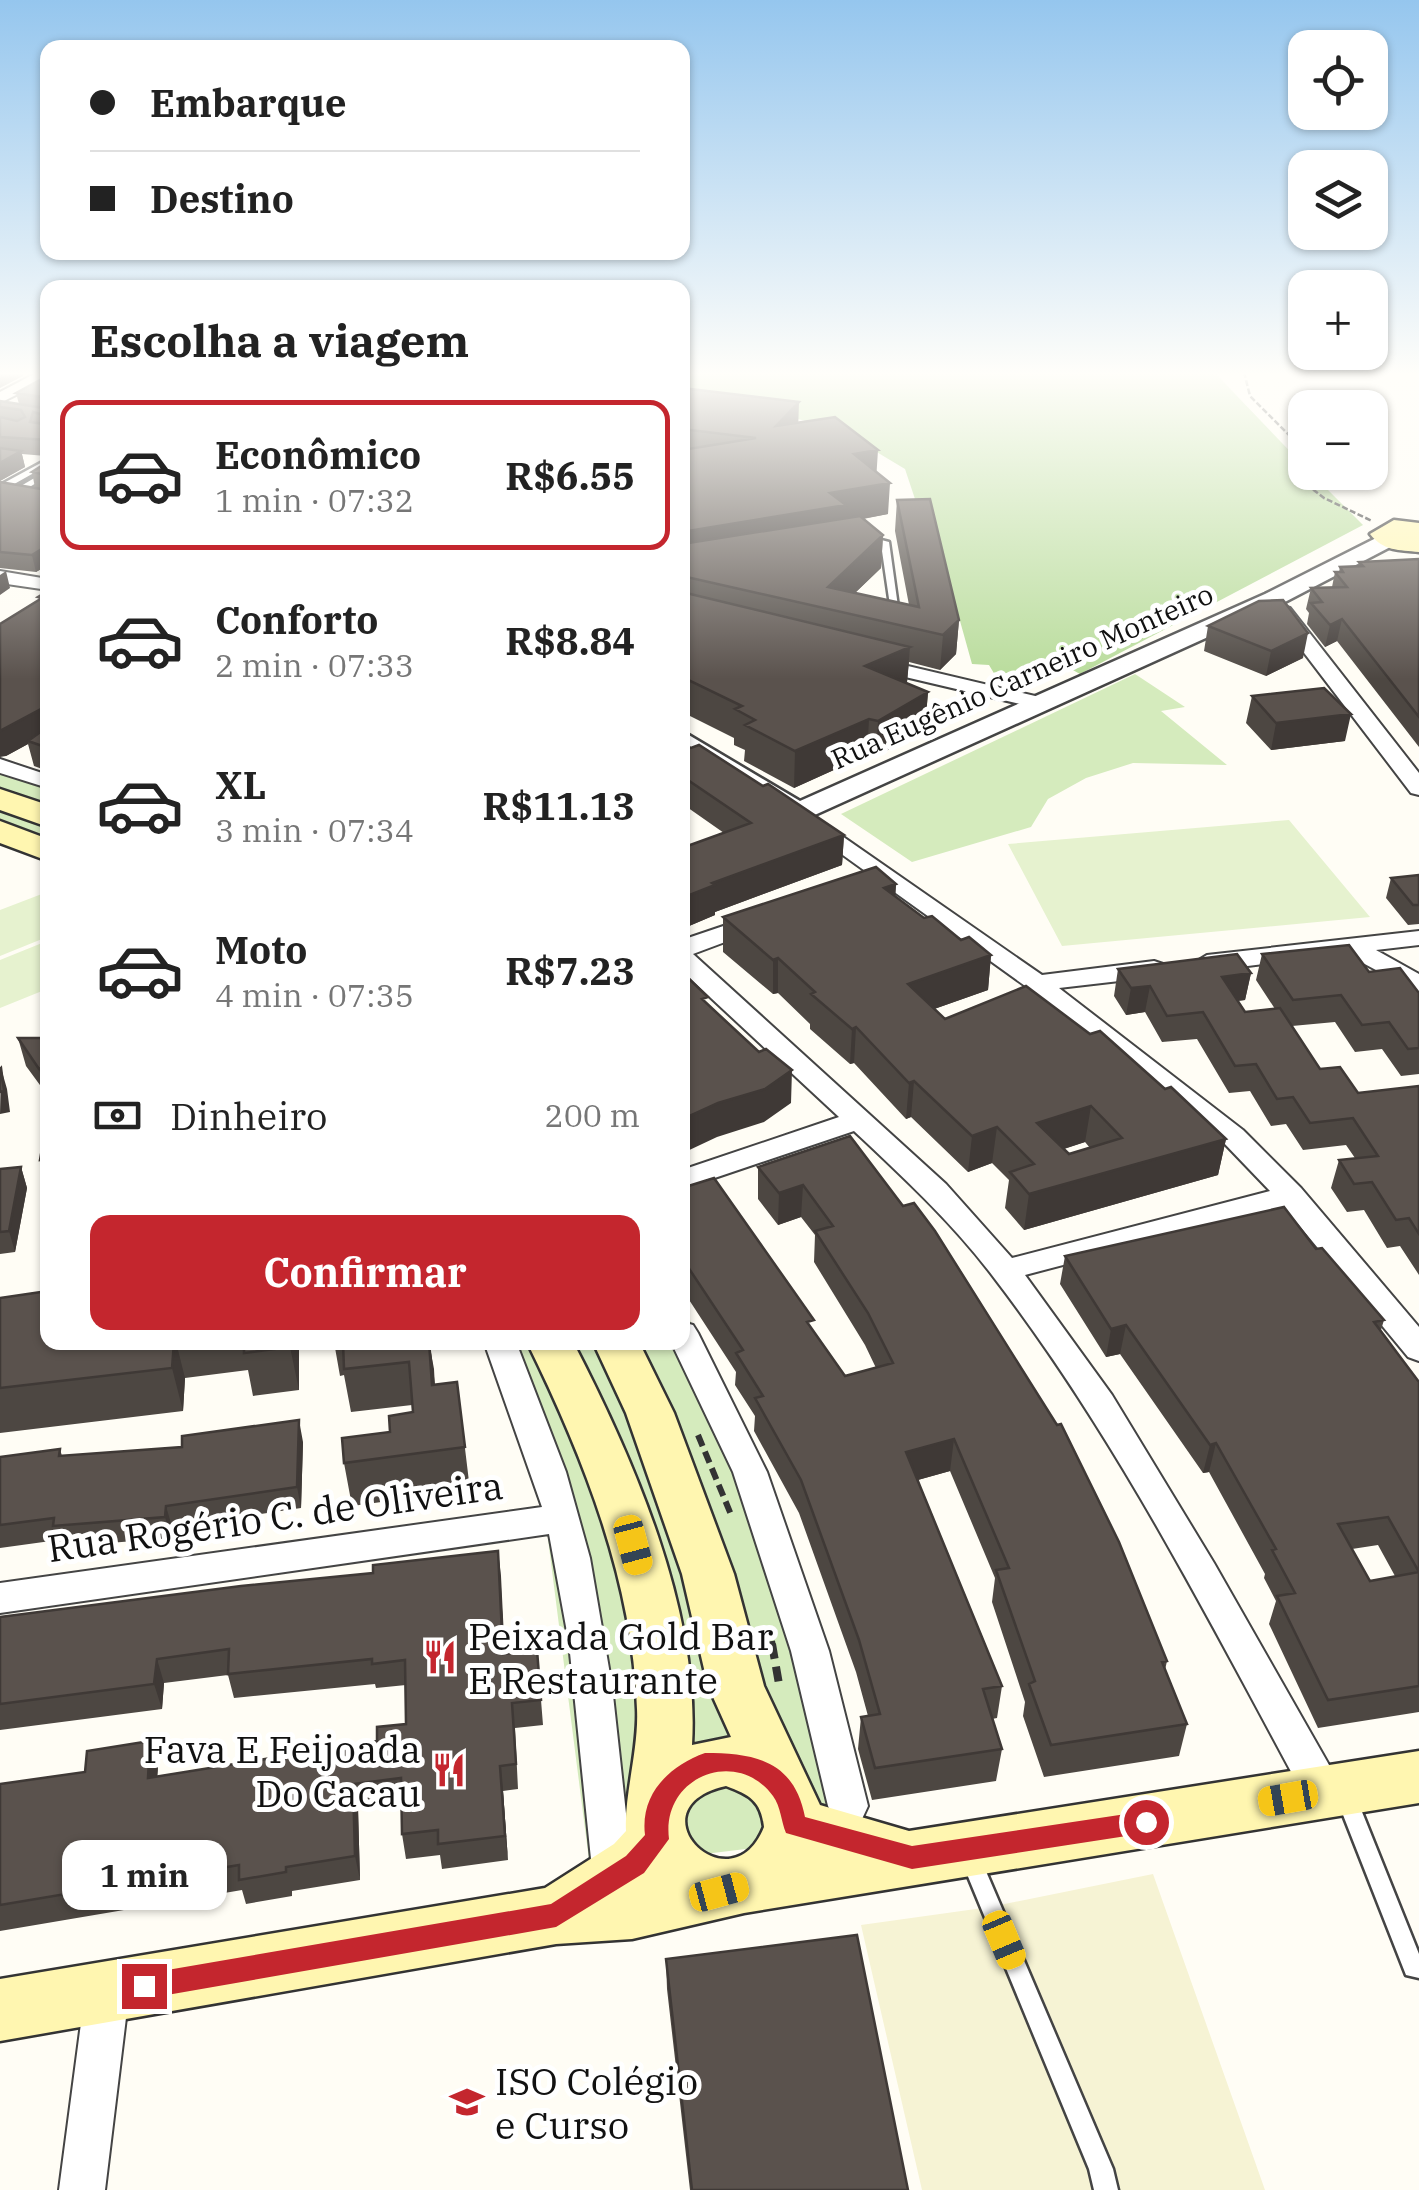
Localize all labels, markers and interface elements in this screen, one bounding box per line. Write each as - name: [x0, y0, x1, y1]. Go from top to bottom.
- map controls: [1288, 30, 1388, 490]
- button: locate: [1288, 30, 1388, 130]
- text: Embarque: [150, 78, 346, 127]
- button: layers: [1288, 150, 1388, 250]
- text: Destino: [150, 174, 294, 223]
- button: +: [1288, 270, 1388, 370]
- text: Escolha a viagem: [90, 311, 469, 369]
- button: −: [1288, 390, 1388, 490]
- icon: car: [95, 430, 185, 520]
- text: Econômico: [215, 430, 421, 479]
- text: R$6.55: [505, 451, 635, 500]
- text: 1 min · 07:32: [215, 479, 414, 521]
- street label: Rua Eugênio Carneiro Monteiro: [825, 575, 1219, 777]
- icon: car: [95, 595, 185, 685]
- text: Conforto: [215, 595, 378, 644]
- text: R$8.84: [505, 616, 635, 665]
- text: 2 min · 07:33: [215, 644, 414, 686]
- icon: car: [95, 760, 185, 850]
- text: XL: [215, 760, 266, 809]
- text: R$11.13: [483, 781, 635, 830]
- text: 3 min · 07:34: [215, 809, 414, 851]
- icon: car: [95, 925, 185, 1015]
- text: Moto: [215, 925, 307, 974]
- text: R$7.23: [505, 946, 635, 995]
- text: 4 min · 07:35: [215, 974, 414, 1016]
- icon: cash: [90, 1088, 145, 1143]
- text: Dinheiro: [170, 1091, 327, 1140]
- text: 200 m: [544, 1094, 640, 1136]
- button: Confirmar: [90, 1215, 640, 1330]
- street label: Rua Rogério C. de Oliveira: [44, 1460, 506, 1572]
- car: [611, 1512, 655, 1578]
- place label: Peixada Gold Bar E Restaurante: [468, 1611, 773, 1704]
- restaurant icon: Peixada Gold Bar E Restaurante: [421, 1638, 459, 1676]
- place label: Fava E Feijoada Do Cacau: [143, 1724, 421, 1817]
- restaurant icon: Fava E Feijoada Do Cacau: [430, 1751, 468, 1789]
- car: [1256, 1778, 1320, 1818]
- route start: [1124, 1800, 1169, 1845]
- callout: 1 min: [62, 1841, 226, 1911]
- text: 1 min: [100, 1854, 189, 1896]
- car: [686, 1870, 752, 1914]
- car: [978, 1907, 1030, 1973]
- route end: [122, 1964, 167, 2009]
- place label: ISO Colégio e Curso: [495, 2056, 698, 2149]
- school or university icon: ISO Colégio e Curso: [448, 2083, 486, 2121]

